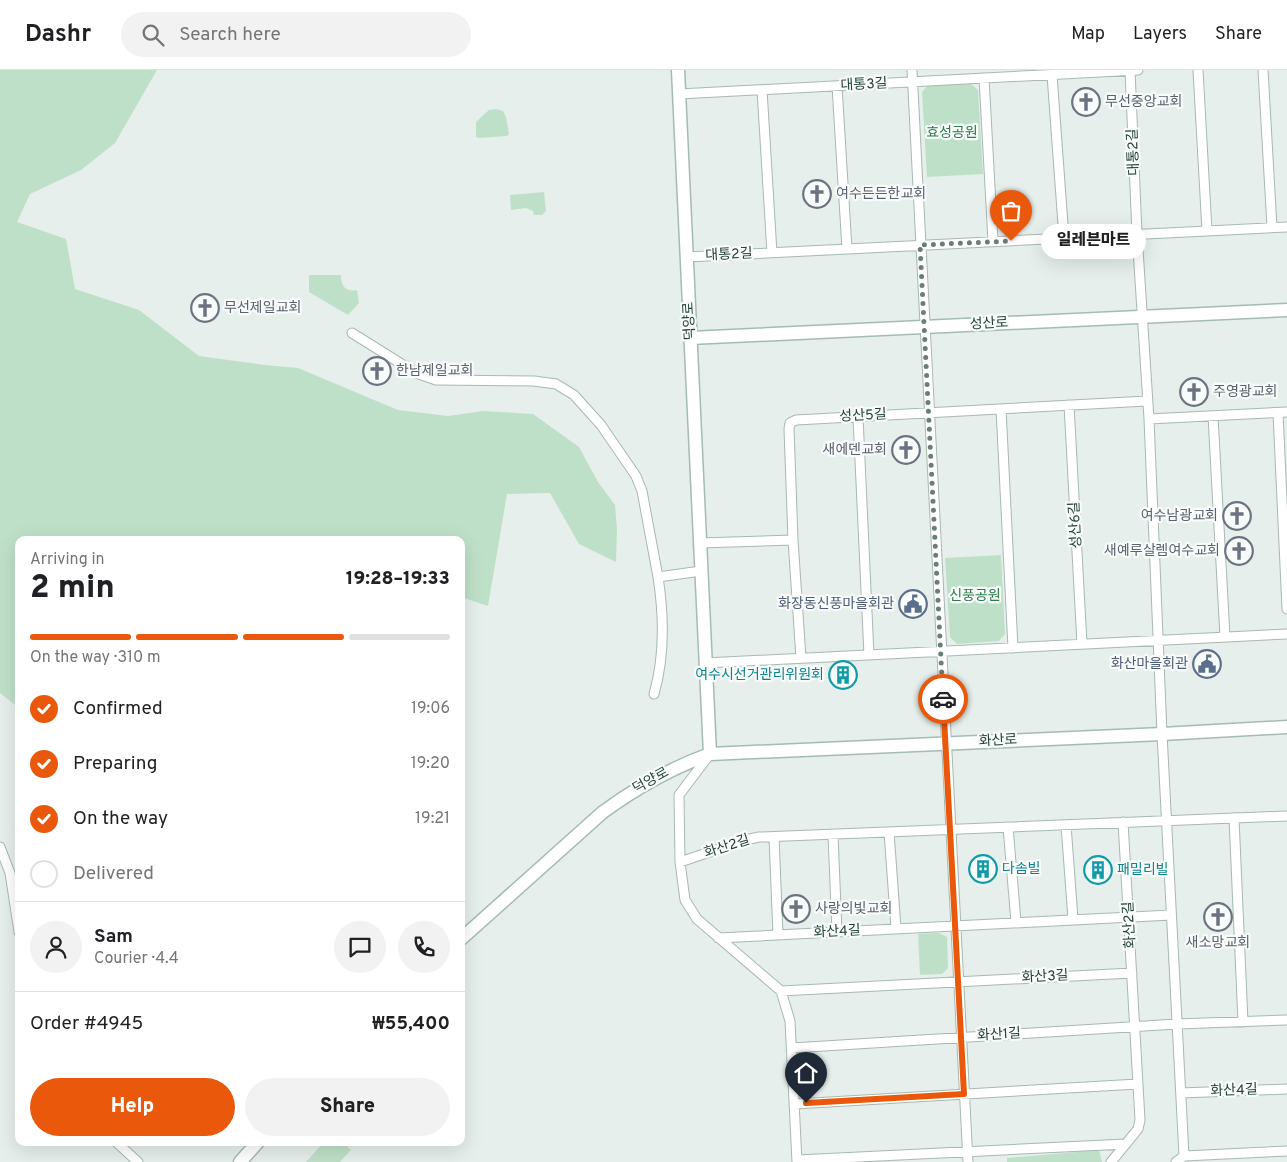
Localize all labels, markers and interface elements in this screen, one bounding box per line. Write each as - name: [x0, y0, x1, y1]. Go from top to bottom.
- search box: [121, 12, 471, 57]
- text: Dashr: [25, 20, 91, 50]
- icon: search: [139, 21, 167, 49]
- text: Search here: [179, 23, 281, 47]
- text: Map: [1071, 23, 1105, 46]
- text: Layers: [1133, 23, 1187, 46]
- text: Share: [1215, 23, 1262, 46]
- street label: 대통3길: [840, 75, 888, 95]
- church icon: 무선중앙교회: [1071, 87, 1101, 117]
- place label: 무선중앙교회: [1105, 94, 1182, 111]
- park label: 효성공원: [926, 125, 978, 142]
- street label: 대통2길: [1125, 128, 1143, 176]
- church icon: 여수든든한교회: [802, 179, 832, 209]
- place label: 여수든든한교회: [836, 186, 926, 203]
- pin: [990, 190, 1032, 241]
- icon: bag: [997, 197, 1025, 225]
- callout: 일레븐마트: [1041, 224, 1146, 258]
- text: 일레븐마트: [1057, 231, 1130, 251]
- street label: 대통2길: [705, 245, 753, 265]
- church icon: 무선제일교회: [190, 293, 220, 323]
- place label: 무선제일교회: [224, 300, 301, 317]
- street label: 덕양로: [680, 301, 699, 341]
- street label: 성산로: [969, 314, 1009, 333]
- church icon: 한남제일교회: [362, 356, 392, 386]
- place label: 한남제일교회: [396, 363, 473, 380]
- church icon: 주영광교회: [1179, 377, 1209, 407]
- place label: 주영광교회: [1213, 384, 1277, 401]
- street label: 성산5길: [839, 406, 887, 426]
- church icon: 새에덴교회: [891, 435, 921, 465]
- place label: 새에덴교회: [823, 442, 887, 459]
- street label: 성산6길: [1066, 501, 1086, 549]
- church icon: 여수남광교회: [1222, 501, 1252, 531]
- place label: 여수남광교회: [1141, 508, 1218, 525]
- church icon: 새예루살렘여수교회: [1224, 536, 1254, 566]
- place label: 새예루살렘여수교회: [1104, 543, 1220, 560]
- text: Arriving in: [30, 550, 105, 570]
- text: 19:28–19:33: [346, 567, 450, 591]
- text: 2 min: [30, 569, 115, 609]
- park label: 신풍공원: [949, 588, 1001, 605]
- public building icon: 화장동신풍마을회관: [898, 589, 928, 619]
- place label: 화장동신풍마을회관: [778, 596, 894, 613]
- text: On the way · 310 m: [30, 648, 161, 668]
- public building icon: 화산마을회관: [1192, 649, 1222, 679]
- place label: 화산마을회관: [1111, 656, 1188, 673]
- building icon: 여수시선거관리위원회: [828, 660, 858, 690]
- place label: 여수시선거관리위원회: [695, 667, 824, 684]
- courier: [918, 674, 968, 724]
- icon: car: [929, 685, 957, 713]
- icon: check: [30, 695, 58, 723]
- text: Confirmed: [73, 697, 163, 721]
- text: 19:06: [411, 699, 450, 719]
- street label: 화산로: [978, 731, 1018, 750]
- icon: check: [30, 750, 58, 778]
- text: Preparing: [73, 752, 157, 776]
- text: 19:20: [411, 754, 450, 774]
- street label: 덕양로: [630, 764, 672, 798]
- icon: check: [30, 805, 58, 833]
- text: On the way: [73, 807, 168, 831]
- text: 19:21: [415, 809, 450, 829]
- street label: 화산2길: [702, 832, 752, 862]
- building icon: 다솜빌: [968, 854, 998, 884]
- building icon: 패밀리빌: [1083, 855, 1113, 885]
- place label: 다솜빌: [1002, 861, 1041, 878]
- text: Delivered: [73, 862, 154, 886]
- place label: 패밀리빌: [1117, 862, 1169, 879]
- church icon: 사랑의빛교회: [781, 894, 811, 924]
- place label: 사랑의빛교회: [815, 901, 892, 918]
- street label: 화산2길: [1120, 901, 1140, 949]
- church icon: 새소망교회: [1203, 902, 1233, 932]
- button: person: [30, 921, 82, 973]
- button: chat: [334, 921, 386, 973]
- button: phone: [398, 921, 450, 973]
- street label: 화산4길: [813, 922, 861, 942]
- text: Sam: [94, 925, 133, 949]
- place label: 새소망교회: [1186, 935, 1250, 952]
- text: Courier · 4.4: [94, 949, 179, 969]
- street label: 화산3길: [1021, 967, 1069, 987]
- text: Order #4945: [30, 1012, 143, 1036]
- text: ₩55,400: [372, 1012, 450, 1036]
- street label: 화산1길: [977, 1025, 1021, 1045]
- pin: [785, 1052, 827, 1103]
- icon: home: [792, 1059, 820, 1087]
- button: Help: [30, 1078, 235, 1136]
- button: Share: [245, 1078, 450, 1136]
- street label: 화산4길: [1210, 1082, 1258, 1100]

